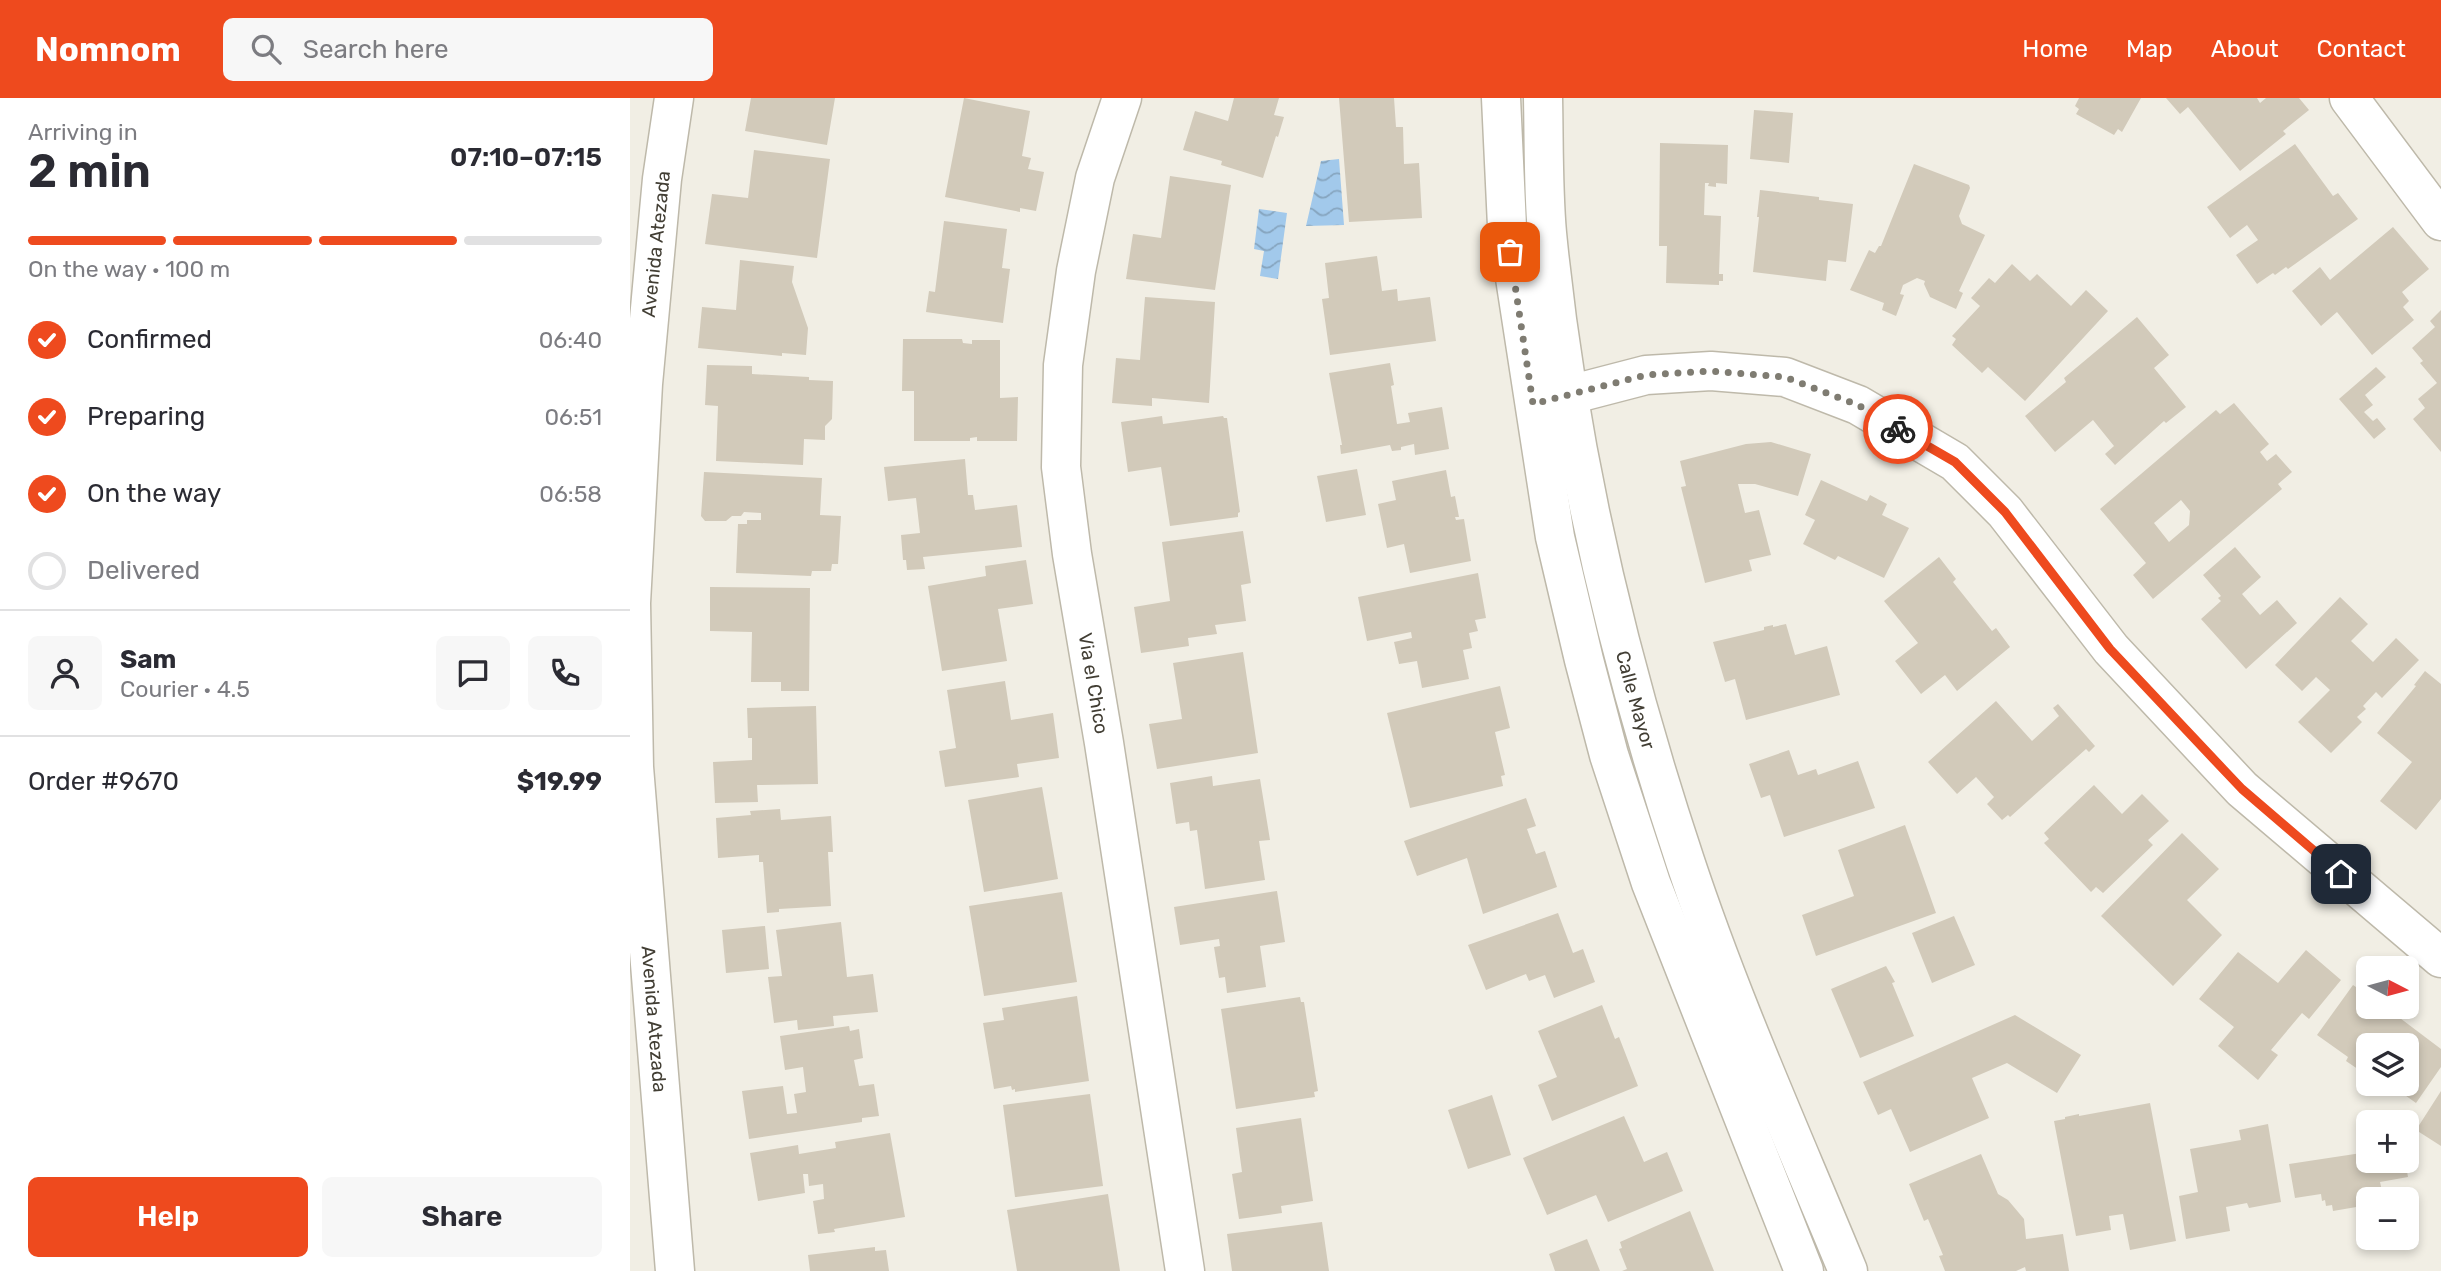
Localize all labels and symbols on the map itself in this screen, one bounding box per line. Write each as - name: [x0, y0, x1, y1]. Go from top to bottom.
- street label: Avenida Atezada: [637, 170, 675, 318]
- pin: [1480, 222, 1540, 282]
- courier: [1863, 394, 1933, 464]
- street label: Via el Chico: [1074, 631, 1114, 736]
- street label: Calle Mayor: [1611, 648, 1661, 753]
- pin: [2311, 844, 2371, 904]
- street label: Avenida Atezada: [637, 945, 672, 1093]
- north arrow: [2356, 956, 2418, 1018]

